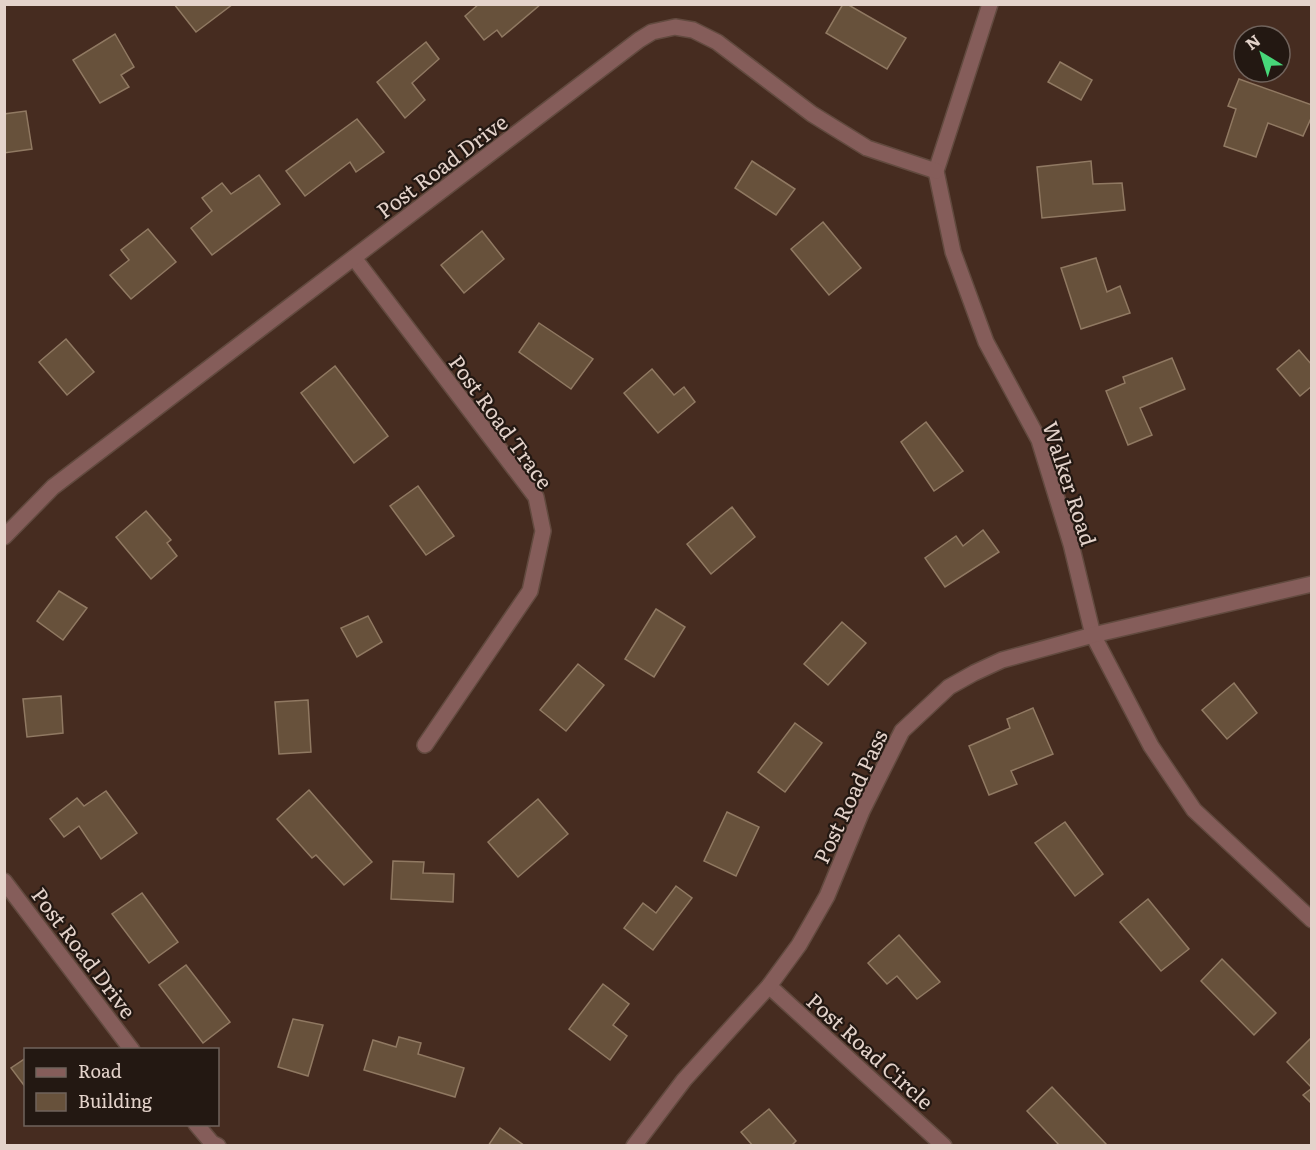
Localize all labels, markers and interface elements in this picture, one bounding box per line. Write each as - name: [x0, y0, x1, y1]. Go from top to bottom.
- north arrow: [1232, 24, 1292, 84]
- text: N: [1239, 28, 1265, 55]
- street label: Post Road Drive: [369, 105, 513, 225]
- street label: Post Road Trace: [443, 348, 561, 495]
- street label: Walker Road: [1036, 417, 1106, 549]
- street label: Post Road Pass: [804, 724, 894, 868]
- street label: Post Road Drive: [25, 880, 145, 1024]
- street label: Post Road Circle: [801, 985, 941, 1116]
- legend: [24, 1048, 219, 1126]
- text: Road: [78, 1057, 122, 1084]
- text: Building: [78, 1087, 153, 1114]

